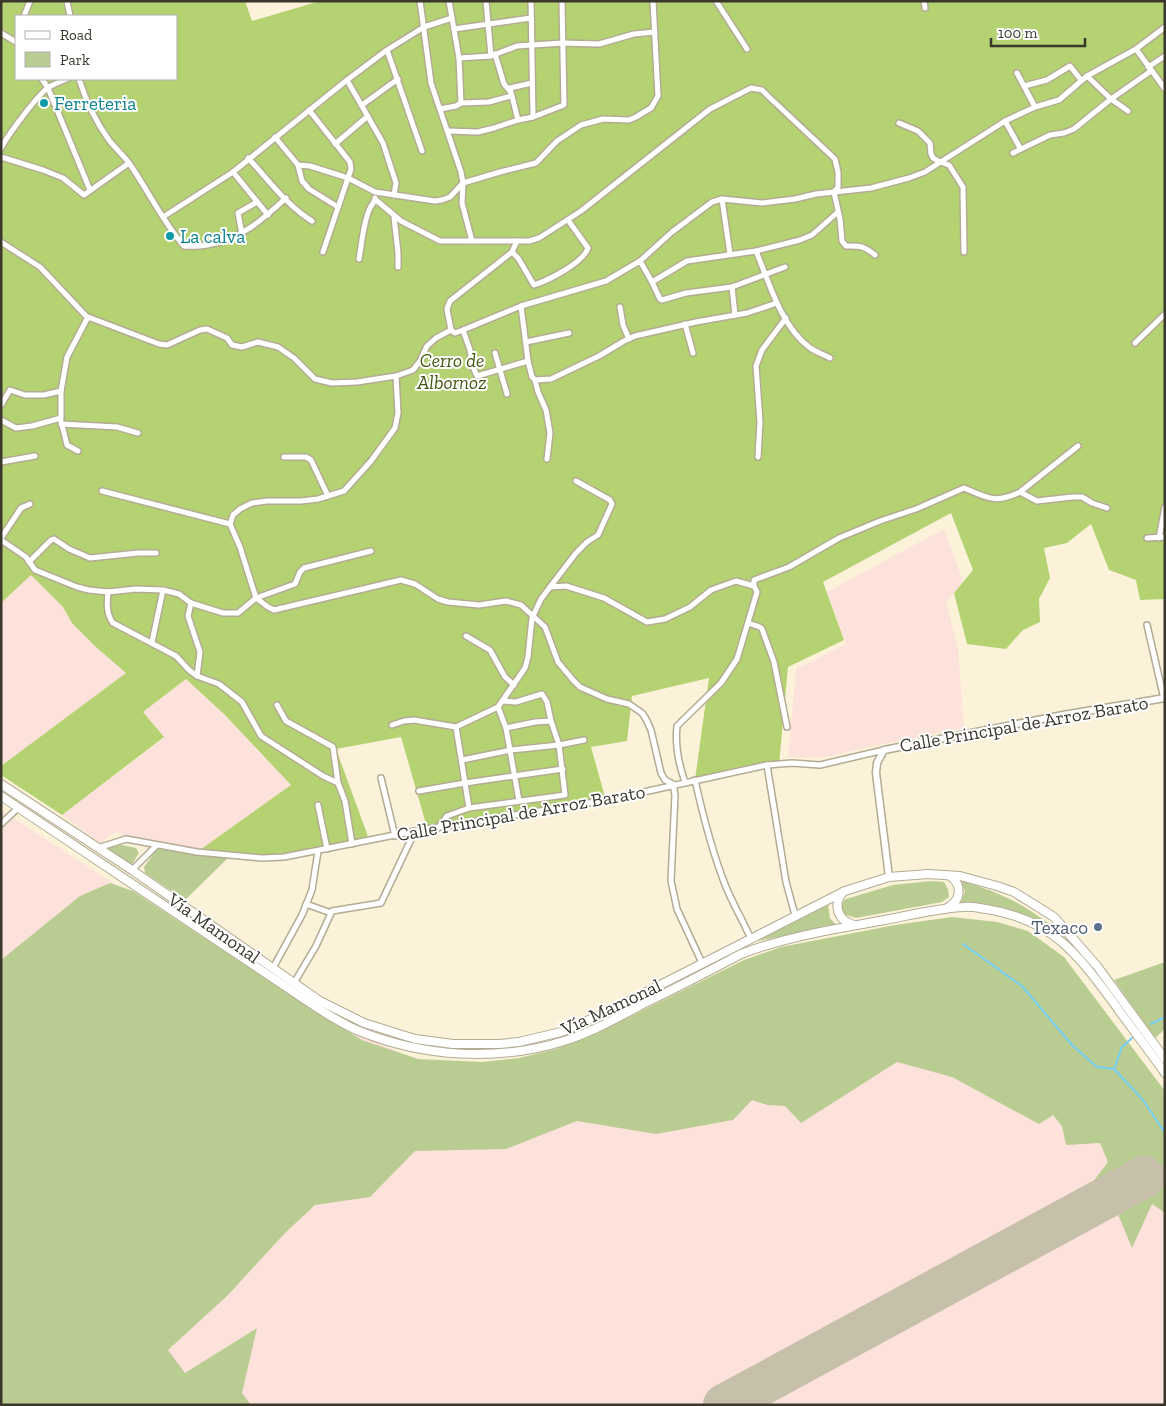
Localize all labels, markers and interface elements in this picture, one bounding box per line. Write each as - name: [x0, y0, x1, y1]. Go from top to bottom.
- legend: [15, 15, 178, 80]
- scale bar: [991, 15, 1085, 47]
- text: 100 m: [998, 24, 1037, 42]
- text: Road: [60, 26, 93, 44]
- text: Park: [60, 51, 90, 69]
- place label: Ferreteria: [54, 92, 137, 115]
- marker: Ferreteria: [38, 97, 50, 109]
- place label: La calva: [180, 225, 245, 248]
- marker: La calva: [164, 230, 176, 242]
- park label: Cerro de Albornoz: [416, 349, 487, 394]
- street label: Calle Principal de Arroz Barato: [898, 691, 1150, 757]
- street label: Calle Principal de Arroz Barato: [395, 780, 647, 846]
- street label: Vía Mamonal: [162, 887, 265, 968]
- place label: Texaco: [1031, 916, 1088, 939]
- marker: Texaco: [1092, 921, 1104, 933]
- street label: Vía Mamonal: [556, 974, 665, 1041]

